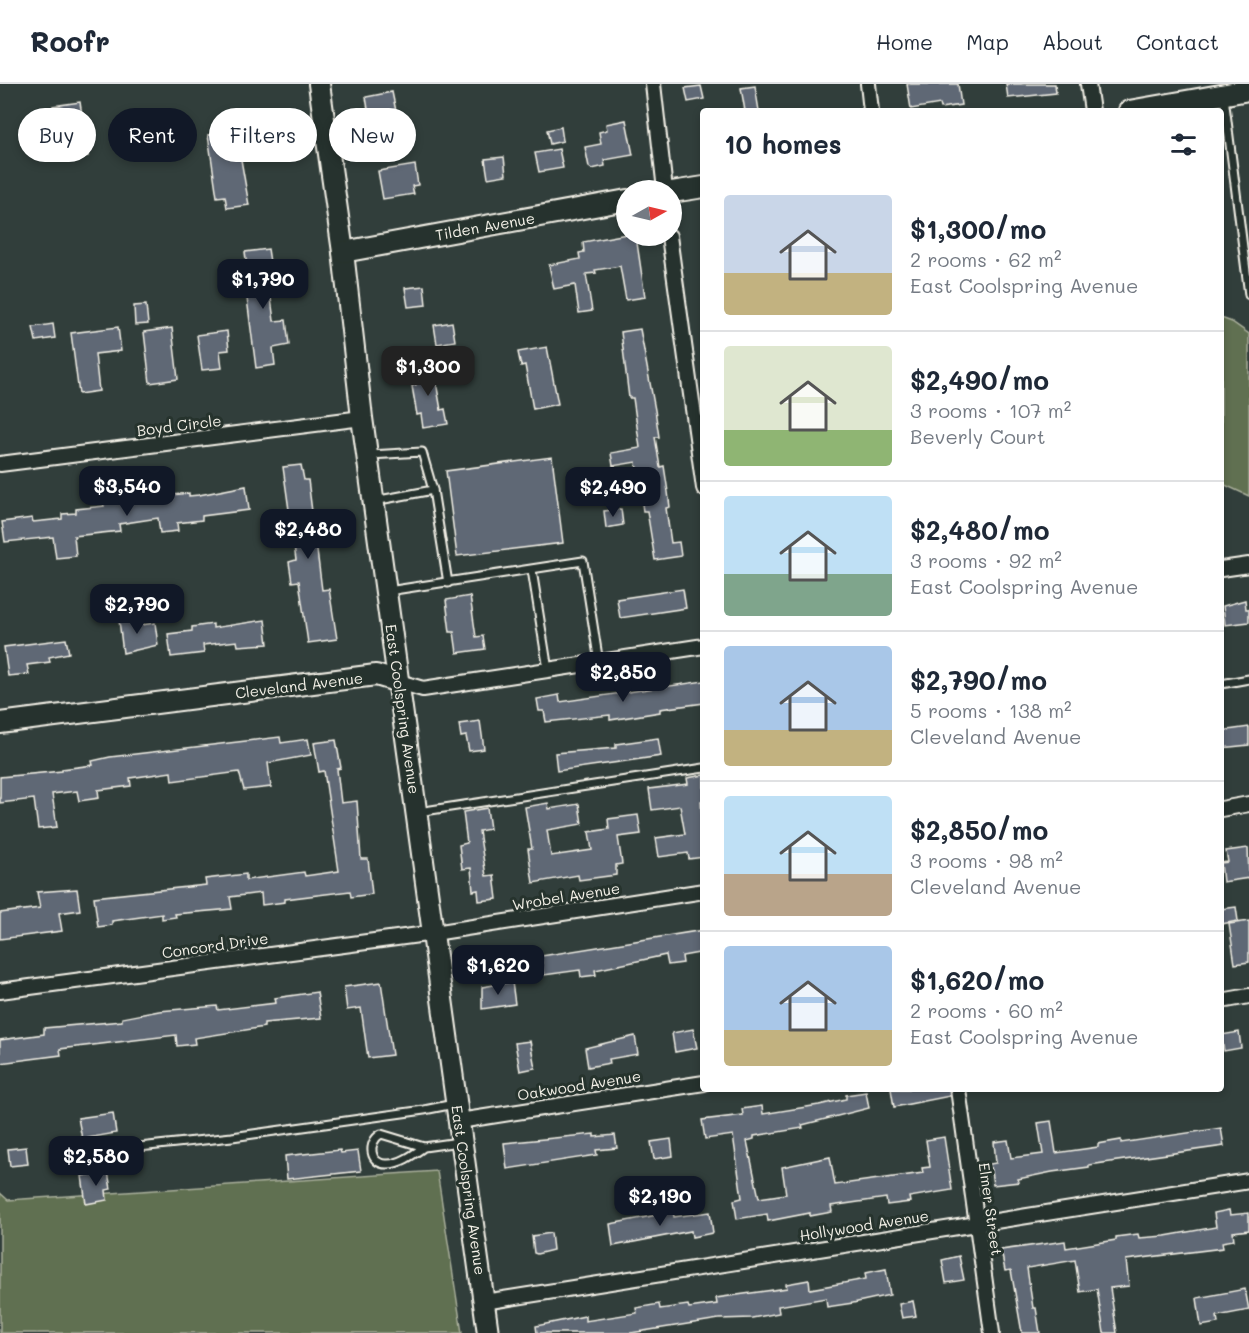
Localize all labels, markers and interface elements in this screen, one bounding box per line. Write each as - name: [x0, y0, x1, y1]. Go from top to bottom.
- text: Roofr: [30, 23, 110, 59]
- text: Home: [876, 28, 933, 55]
- text: Map: [966, 28, 1009, 55]
- text: About: [1042, 28, 1103, 55]
- text: Contact: [1136, 28, 1219, 55]
- chip: Buy: [18, 108, 96, 162]
- chip: Rent: [108, 108, 197, 162]
- chip: Filters: [209, 108, 317, 162]
- chip: New: [329, 108, 416, 162]
- text: 10 homes: [724, 127, 842, 161]
- icon: filters: [1167, 128, 1200, 161]
- north arrow: [616, 180, 682, 246]
- map controls: [616, 180, 682, 246]
- street label: Tilden Avenue: [434, 207, 536, 245]
- text: $1,300/mo: [910, 212, 1046, 246]
- icon: home: [772, 219, 844, 291]
- text: 2 rooms · 62 m²: [910, 246, 1062, 272]
- pin: $1,790: [214, 259, 312, 310]
- text: $1,790: [231, 265, 295, 291]
- text: East Coolspring Avenue: [910, 272, 1138, 298]
- pin: $1,300: [379, 346, 477, 397]
- text: $1,300: [395, 352, 461, 378]
- text: $2,490/mo: [910, 363, 1049, 397]
- icon: home: [772, 370, 844, 442]
- text: 3 rooms · 107 m²: [910, 397, 1071, 423]
- street label: Boyd Circle: [136, 410, 222, 440]
- text: Beverly Court: [910, 423, 1046, 449]
- pin: $3,540: [78, 466, 176, 517]
- pin: $2,490: [564, 467, 662, 518]
- text: $3,540: [93, 472, 161, 498]
- text: $2,490: [579, 473, 647, 499]
- pin: $2,480: [259, 509, 357, 560]
- text: $2,480/mo: [910, 513, 1050, 547]
- text: $2,480: [274, 515, 342, 541]
- icon: home: [772, 520, 844, 592]
- text: 3 rooms · 92 m²: [910, 547, 1062, 573]
- text: East Coolspring Avenue: [910, 573, 1138, 599]
- pin: $2,790: [88, 584, 186, 635]
- text: $2,790: [104, 590, 170, 616]
- street label: East Coolspring Avenue: [381, 623, 425, 795]
- pin: $2,850: [574, 652, 672, 703]
- text: $2,850: [590, 658, 656, 684]
- text: $2,790/mo: [910, 663, 1047, 697]
- street label: Cleveland Avenue: [234, 667, 364, 703]
- icon: home: [772, 670, 844, 742]
- text: 5 rooms · 138 m²: [910, 697, 1072, 723]
- text: Cleveland Avenue: [910, 723, 1081, 749]
- text: $2,850/mo: [910, 813, 1048, 847]
- icon: home: [772, 820, 844, 892]
- text: 3 rooms · 98 m²: [910, 847, 1063, 873]
- text: Cleveland Avenue: [910, 873, 1081, 899]
- street label: Wrobel Avenue: [511, 878, 621, 914]
- street label: Concord Drive: [161, 928, 269, 962]
- pin: $1,620: [449, 945, 547, 996]
- text: $1,620: [466, 951, 530, 977]
- text: $1,620/mo: [910, 963, 1044, 997]
- icon: home: [772, 970, 844, 1042]
- text: 2 rooms · 60 m²: [910, 997, 1063, 1023]
- text: East Coolspring Avenue: [910, 1023, 1138, 1049]
- street label: Oakwood Avenue: [516, 1065, 642, 1105]
- street label: East Coolspring Avenue: [447, 1104, 491, 1276]
- pin: $2,580: [47, 1136, 145, 1187]
- text: $2,580: [63, 1142, 129, 1168]
- street label: Elmer Street: [975, 1161, 1007, 1257]
- pin: $2,190: [611, 1176, 709, 1227]
- text: $2,190: [628, 1182, 692, 1208]
- street label: Hollywood Avenue: [798, 1205, 930, 1245]

